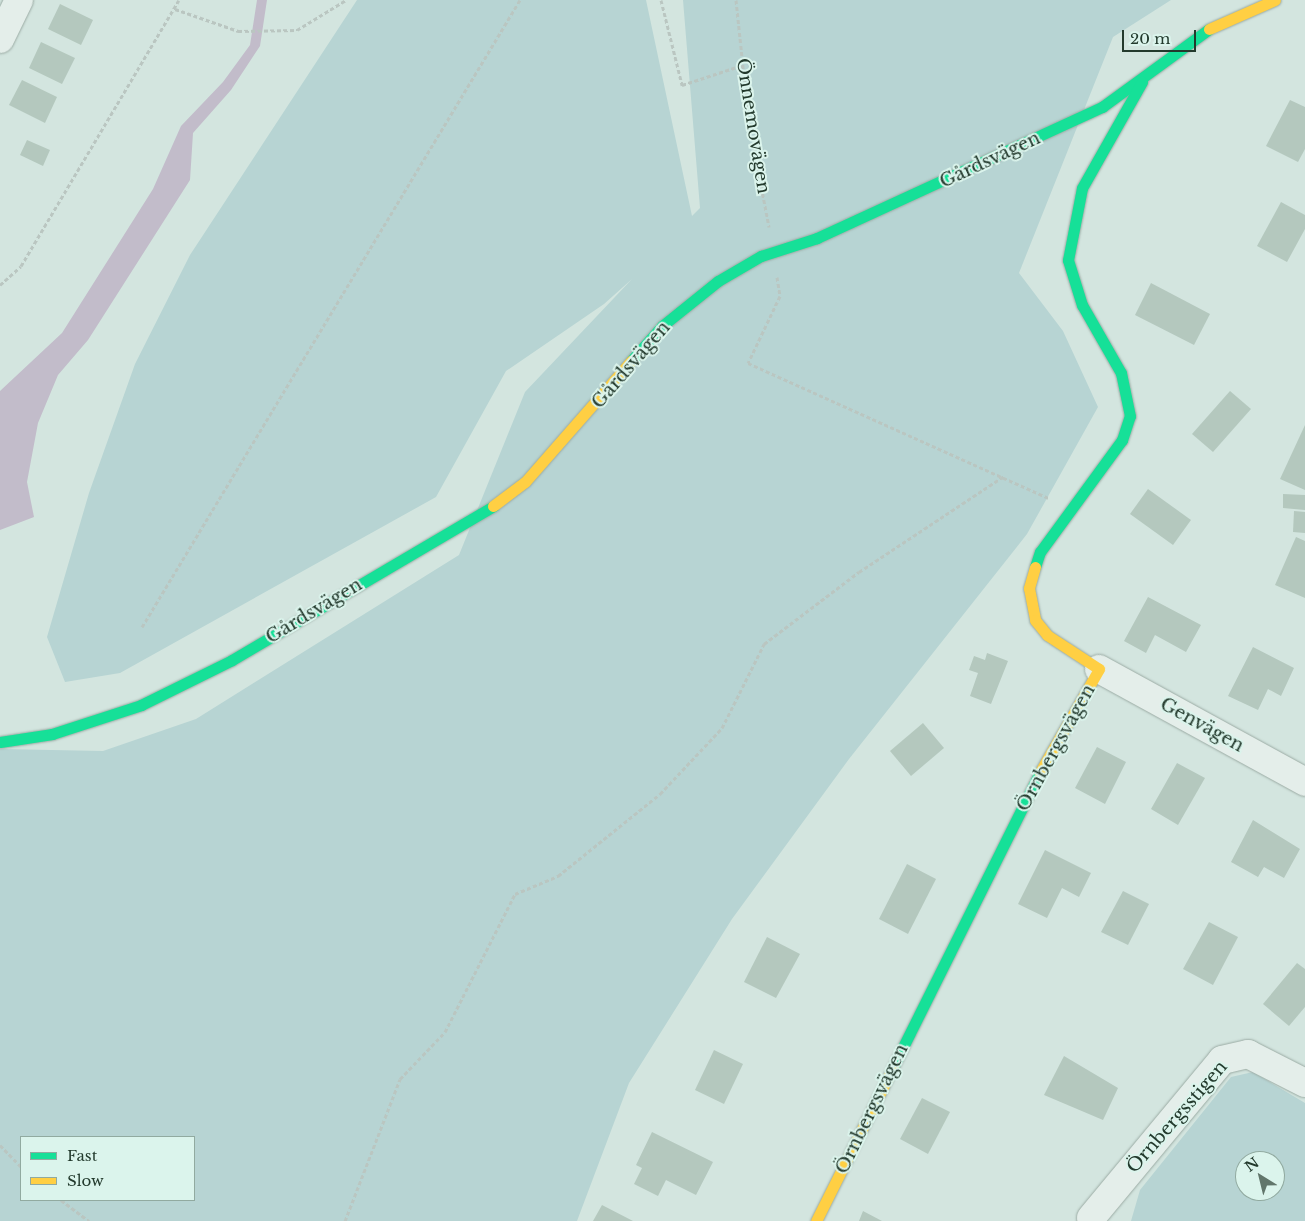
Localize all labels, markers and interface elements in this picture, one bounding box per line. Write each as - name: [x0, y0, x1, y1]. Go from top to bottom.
- scale bar: [1125, 20, 1199, 52]
- text: 20 m: [1130, 29, 1170, 48]
- street label: Önnemovägen: [732, 57, 774, 195]
- street label: Gårdsvägen: [936, 127, 1044, 193]
- street label: Gårdsvägen: [587, 317, 675, 413]
- street label: Gårdsvägen: [262, 574, 366, 648]
- street label: Örnbergsvägen: [1012, 681, 1100, 815]
- street label: Genvägen: [1156, 693, 1248, 757]
- street label: Örnbergsvägen: [831, 1041, 913, 1177]
- street label: Örnbergsstigen: [1122, 1056, 1232, 1178]
- legend: [20, 1136, 195, 1201]
- text: Fast: [67, 1146, 97, 1165]
- north arrow: [1235, 1151, 1285, 1201]
- text: N: [1241, 1154, 1262, 1176]
- text: Slow: [67, 1171, 104, 1190]

